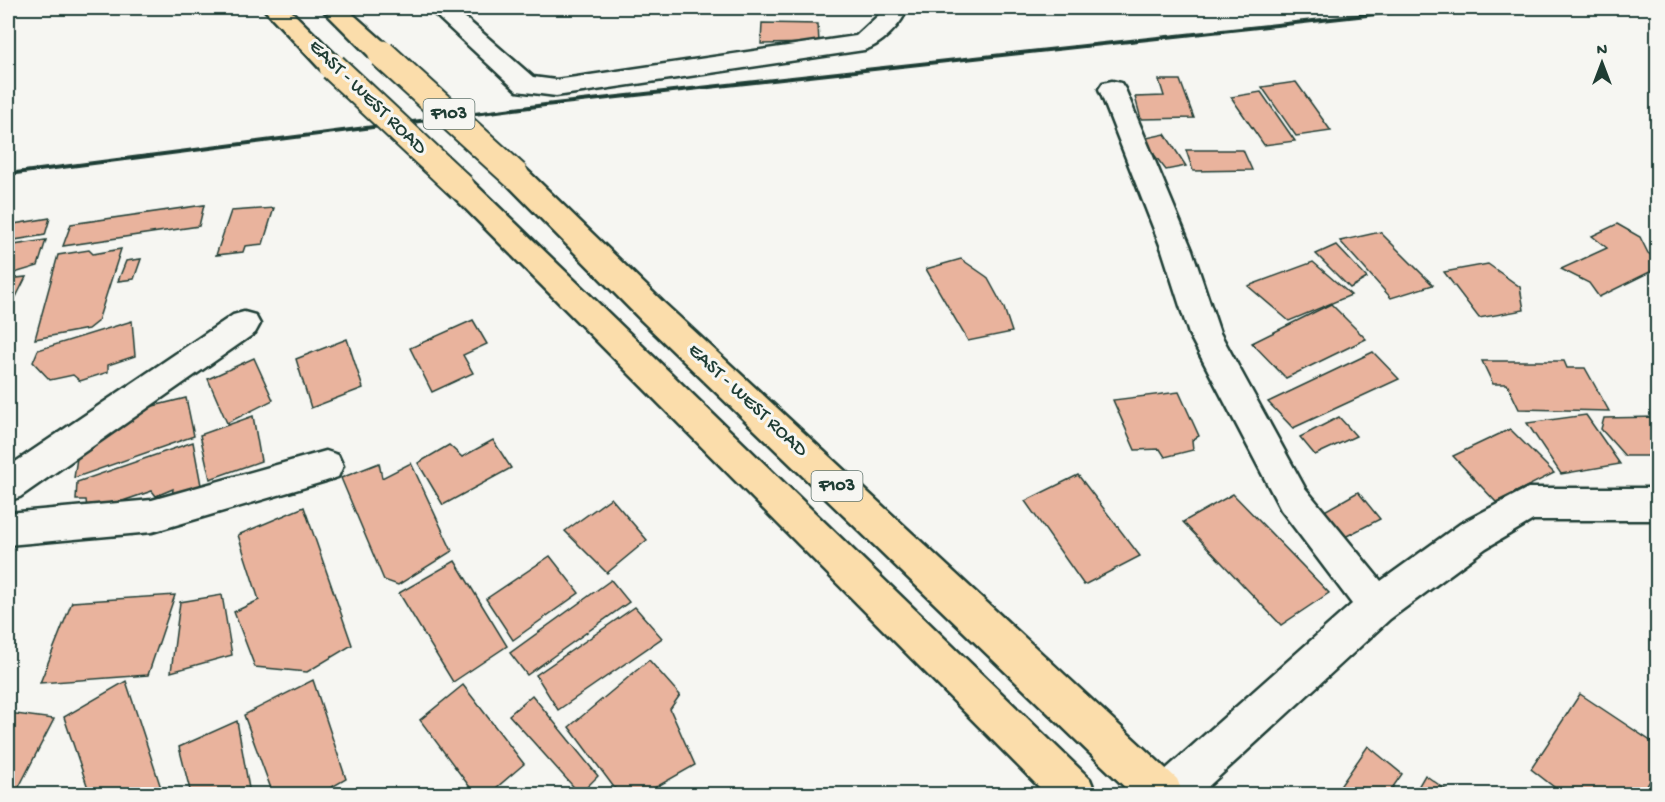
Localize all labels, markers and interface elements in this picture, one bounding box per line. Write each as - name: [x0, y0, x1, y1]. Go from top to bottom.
- north arrow: [1572, 33, 1632, 93]
- street label: EAST - WEST ROAD: [303, 36, 432, 161]
- text: N: [1597, 42, 1608, 61]
- road number: F103: [424, 99, 474, 129]
- street label: EAST - WEST ROAD: [682, 340, 812, 463]
- road number: F103: [812, 471, 862, 501]

